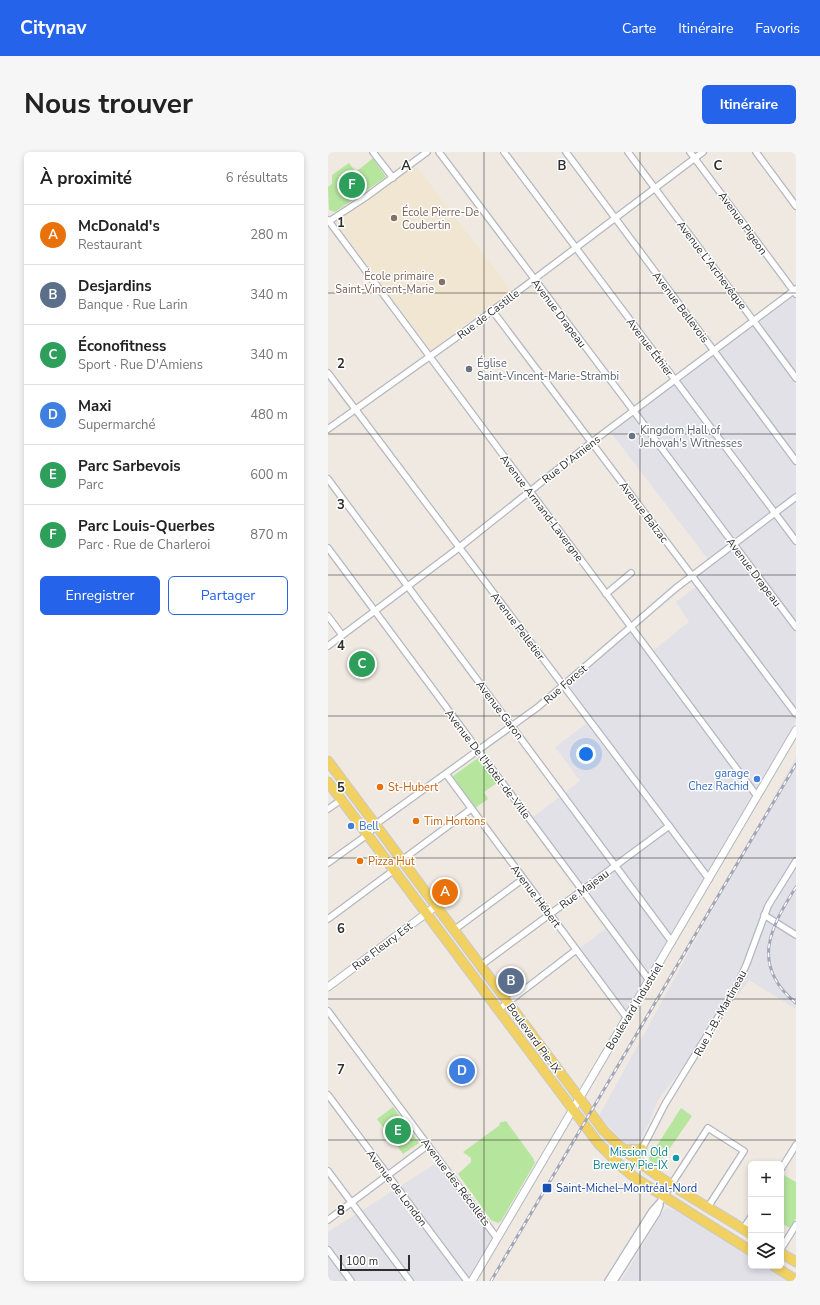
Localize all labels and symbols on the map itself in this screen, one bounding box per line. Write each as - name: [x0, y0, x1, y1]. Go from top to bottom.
- text: A: [401, 157, 411, 175]
- text: B: [558, 157, 567, 175]
- text: C: [714, 157, 723, 175]
- pin: F: [339, 170, 365, 200]
- street label: Avenue Pigeon: [715, 189, 771, 258]
- place label: École Pierre-De Coubertin: [402, 204, 479, 233]
- marker: École Pierre-De Coubertin: [389, 213, 399, 223]
- text: 1: [337, 214, 345, 232]
- street label: Avenue L'Archevêque: [673, 218, 750, 313]
- place label: École primaire Saint-Vincent-Marie: [335, 268, 434, 297]
- street label: Avenue Bellevois: [649, 269, 712, 346]
- street label: Avenue Drapeau: [528, 276, 589, 351]
- marker: École primaire Saint-Vincent-Marie: [437, 277, 447, 287]
- street label: Rue de Castille: [454, 286, 523, 343]
- street label: Avenue Éthier: [623, 315, 677, 379]
- text: 2: [337, 355, 345, 373]
- place label: Église Saint-Vincent-Marie-Strambi: [477, 355, 619, 384]
- marker: Église Saint-Vincent-Marie-Strambi: [464, 364, 474, 374]
- place label: Kingdom Hall of Jehovah's Witnesses: [639, 423, 742, 451]
- marker: Kingdom Hall of Jehovah's Witnesses: [627, 431, 637, 441]
- street label: Rue D'Amiens: [539, 432, 604, 487]
- street label: Avenue Armand-Lavergne: [496, 452, 587, 565]
- street label: Avenue Balzac: [616, 479, 671, 546]
- text: 3: [337, 496, 345, 514]
- street label: Avenue Drapeau: [723, 535, 784, 610]
- street label: Avenue Pelletier: [487, 589, 548, 663]
- text: 4: [337, 637, 345, 655]
- pin: C: [349, 649, 375, 679]
- street label: Rue Forest: [540, 661, 590, 707]
- street label: Avenue Garon: [472, 678, 527, 743]
- street label: Avenue De l'Hotel-de-Ville: [441, 707, 534, 822]
- your location: [576, 744, 596, 764]
- place label: garage Chez Rachid: [688, 766, 749, 794]
- marker: garage Chez Rachid: [752, 774, 762, 784]
- text: 5: [337, 779, 345, 797]
- place label: St-Hubert: [388, 780, 438, 795]
- marker: St-Hubert: [375, 782, 385, 792]
- place label: Tim Hortons: [424, 814, 486, 829]
- marker: Tim Hortons: [411, 816, 421, 826]
- place label: Bell: [359, 819, 380, 834]
- marker: Bell: [346, 821, 356, 831]
- place label: Pizza Hut: [368, 854, 415, 869]
- marker: Pizza Hut: [355, 856, 365, 866]
- street label: Avenue Hébert: [507, 862, 564, 931]
- street label: Rue Majeau: [556, 866, 612, 912]
- pin: A: [432, 877, 458, 907]
- street label: Rue Fleury Est: [349, 919, 416, 974]
- text: 6: [337, 920, 345, 938]
- street label: Boulevard Industriel: [602, 959, 667, 1053]
- pin: B: [498, 966, 524, 996]
- street label: Rue J.-B.-Martineau: [691, 967, 750, 1059]
- street label: Boulevard Pie-IX: [503, 1000, 565, 1077]
- pin: D: [449, 1056, 475, 1086]
- text: 7: [337, 1061, 345, 1079]
- pin: E: [385, 1116, 411, 1146]
- street label: Avenue des Récollets: [418, 1135, 494, 1229]
- place label: Mission Old Brewery Pie-IX: [593, 1145, 669, 1173]
- street label: Avenue de London: [363, 1147, 430, 1230]
- marker: Mission Old Brewery Pie-IX: [671, 1153, 681, 1163]
- place label: Saint-Michel–Montréal-Nord: [556, 1181, 697, 1196]
- marker: Saint-Michel–Montréal-Nord: [541, 1182, 553, 1194]
- text: 8: [337, 1202, 345, 1220]
- scale bar: [340, 1253, 410, 1272]

